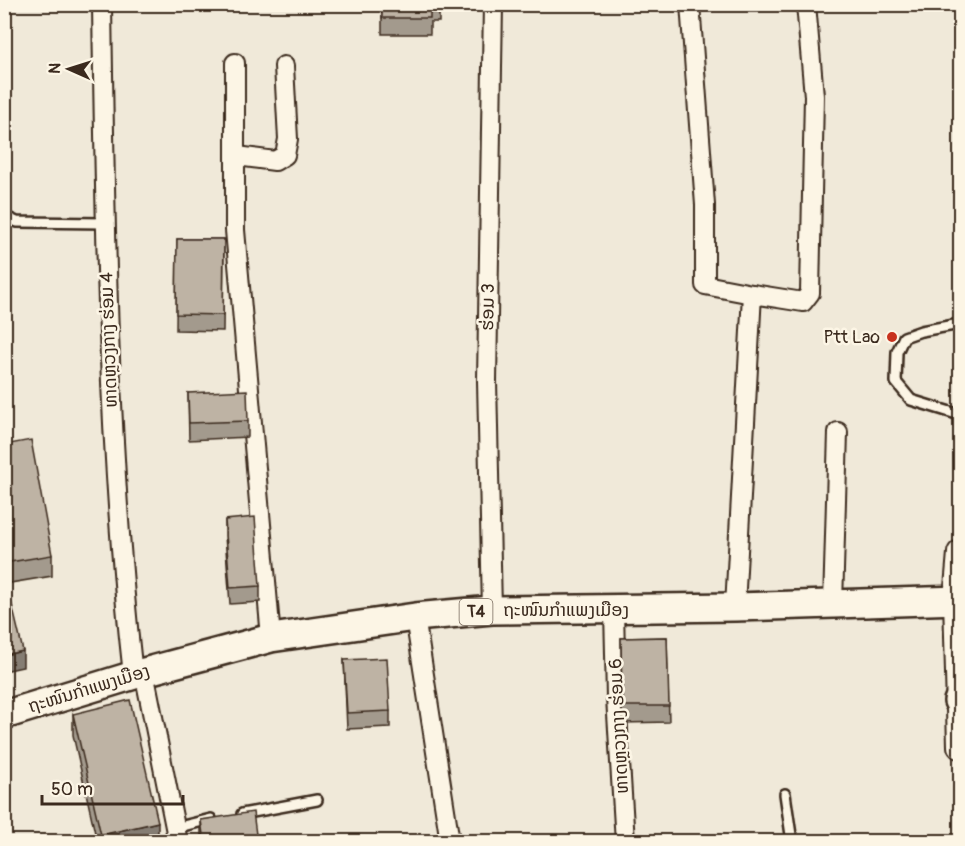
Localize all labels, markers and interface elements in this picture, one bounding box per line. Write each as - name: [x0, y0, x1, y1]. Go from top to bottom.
- north arrow: [39, 39, 99, 99]
- text: N: [45, 62, 65, 74]
- street label: ທາດຫຼວງກາງ ຮ່ອມ 4: [95, 271, 123, 408]
- street label: ຮ່ອມ 3: [476, 283, 500, 331]
- place label: Ptt Lao: [823, 326, 880, 349]
- marker: Ptt Lao: [885, 330, 899, 344]
- road number: T4: [460, 599, 492, 625]
- street label: ຖະໜົນກຳແພງເມືອງ: [503, 599, 629, 622]
- street label: ທາດຫຼວງກາງ ຮ່ອມ 6: [604, 658, 634, 794]
- street label: ຖະໜົນກຳແພງເມືອງ: [25, 660, 153, 718]
- scale bar: [42, 768, 183, 806]
- text: 50 m: [51, 778, 93, 801]

